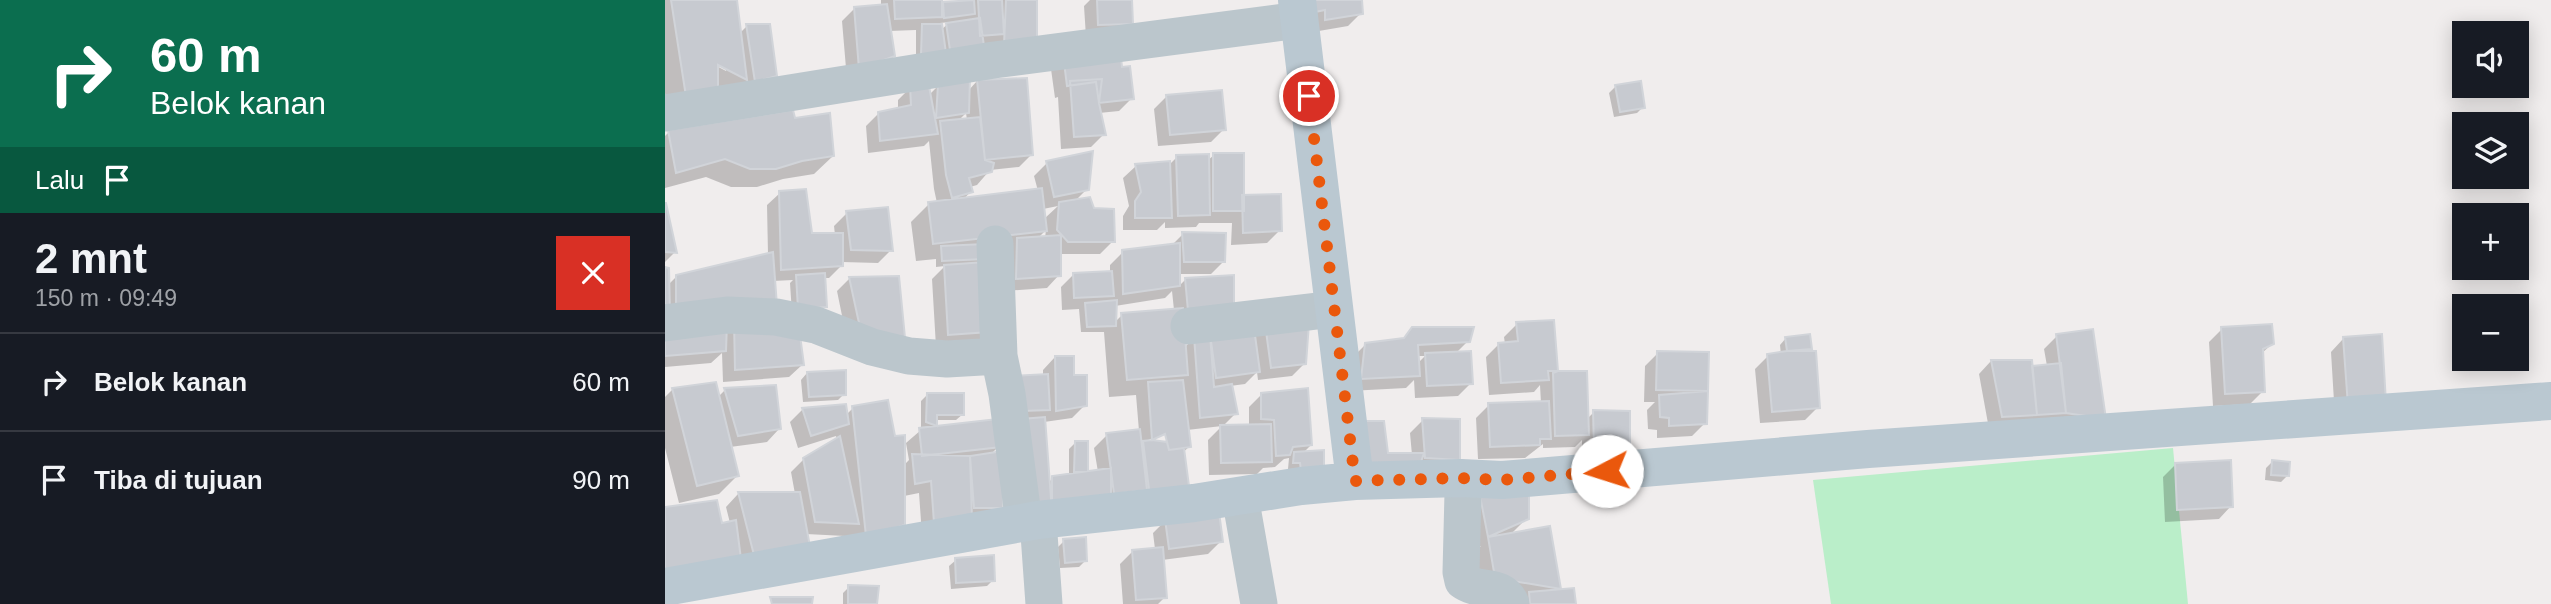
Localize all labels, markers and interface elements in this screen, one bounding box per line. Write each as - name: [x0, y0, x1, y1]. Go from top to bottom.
- map controls: [2452, 21, 2529, 371]
- button: sound: [2452, 21, 2529, 98]
- icon: right: [35, 28, 126, 119]
- text: 60 m: [150, 28, 262, 82]
- pin: [1279, 66, 1339, 126]
- icon: arrive: [1290, 77, 1328, 115]
- text: Belok kanan: [150, 85, 326, 121]
- button: layers: [2452, 112, 2529, 189]
- icon: arrive: [98, 161, 136, 199]
- text: Lalu: [35, 165, 84, 195]
- button: +: [2452, 203, 2529, 280]
- text: 2 mnt: [35, 235, 147, 282]
- button: close: [556, 236, 630, 310]
- text: 150 m · 09:49: [35, 285, 177, 311]
- button: −: [2452, 294, 2529, 371]
- icon: right: [35, 363, 73, 401]
- text: Belok kanan: [94, 367, 247, 397]
- text: 60 m: [572, 367, 630, 397]
- position arrow: [1570, 434, 1644, 508]
- icon: arrive: [35, 461, 73, 499]
- text: Tiba di tujuan: [94, 465, 263, 495]
- text: 90 m: [572, 465, 630, 495]

